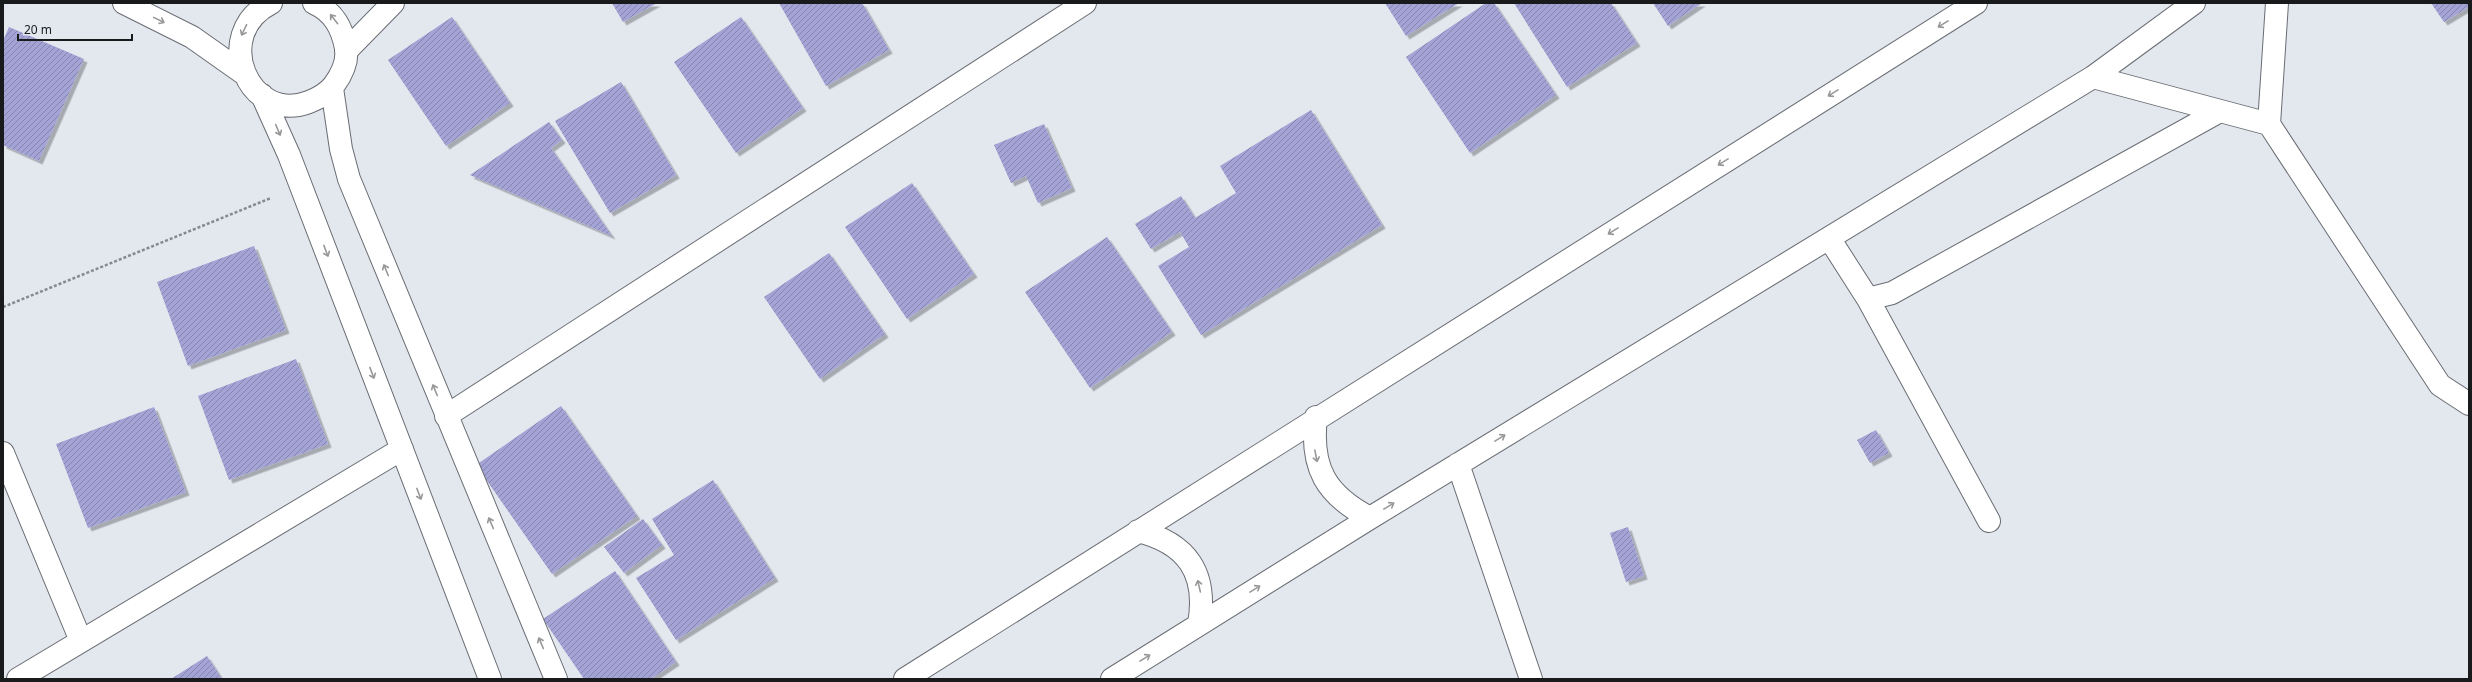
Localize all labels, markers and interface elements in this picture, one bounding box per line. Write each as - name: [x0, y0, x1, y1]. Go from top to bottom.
- one-way arrow: [330, 13, 338, 24]
- scale bar: [18, 16, 132, 42]
- one-way arrow: [153, 17, 165, 24]
- one-way arrow: [1937, 20, 1949, 28]
- text: 20 m: [24, 21, 52, 38]
- one-way arrow: [240, 24, 247, 36]
- one-way arrow: [1828, 89, 1839, 97]
- one-way arrow: [275, 124, 282, 136]
- one-way arrow: [1718, 158, 1729, 166]
- one-way arrow: [1607, 227, 1618, 235]
- one-way arrow: [322, 245, 330, 257]
- one-way arrow: [382, 264, 390, 276]
- one-way arrow: [369, 366, 377, 378]
- one-way arrow: [431, 384, 439, 396]
- one-way arrow: [1494, 434, 1506, 442]
- one-way arrow: [1312, 449, 1320, 462]
- one-way arrow: [415, 487, 423, 499]
- one-way arrow: [1383, 502, 1395, 510]
- one-way arrow: [486, 517, 494, 529]
- one-way arrow: [1195, 580, 1203, 593]
- one-way arrow: [1249, 585, 1261, 593]
- one-way arrow: [536, 637, 544, 649]
- one-way arrow: [1139, 654, 1150, 662]

